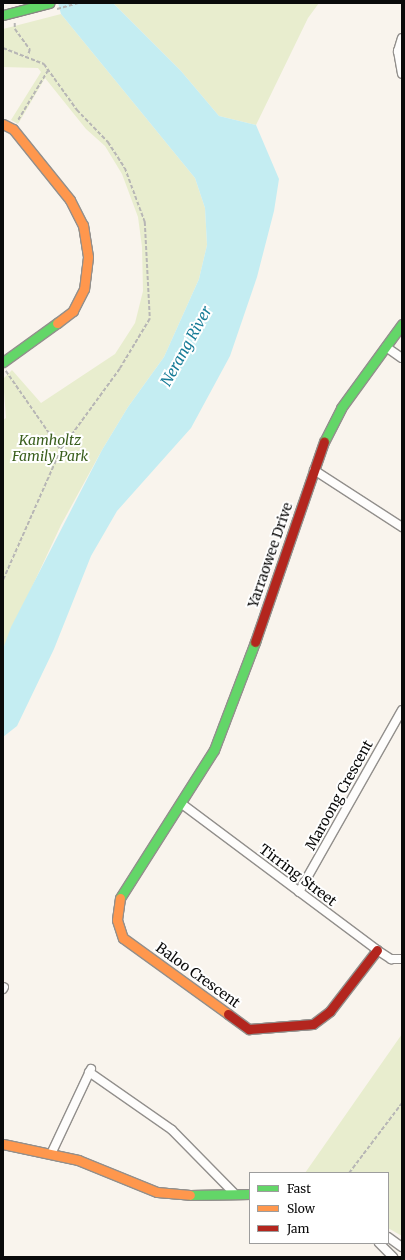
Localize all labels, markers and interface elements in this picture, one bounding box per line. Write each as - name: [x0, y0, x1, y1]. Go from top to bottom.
- water label: Nerang River: [157, 303, 215, 389]
- park label: Kamholtz Family Park: [12, 432, 88, 464]
- street label: Yarraowee Drive: [244, 500, 296, 610]
- street label: Maroong Crescent: [302, 737, 376, 853]
- street label: Tirring Street: [256, 840, 340, 910]
- street label: Baloo Crescent: [153, 939, 243, 1011]
- legend: [249, 1172, 389, 1244]
- text: Fast: [287, 1181, 311, 1196]
- text: Slow: [287, 1201, 315, 1216]
- text: Jam: [287, 1221, 309, 1236]

